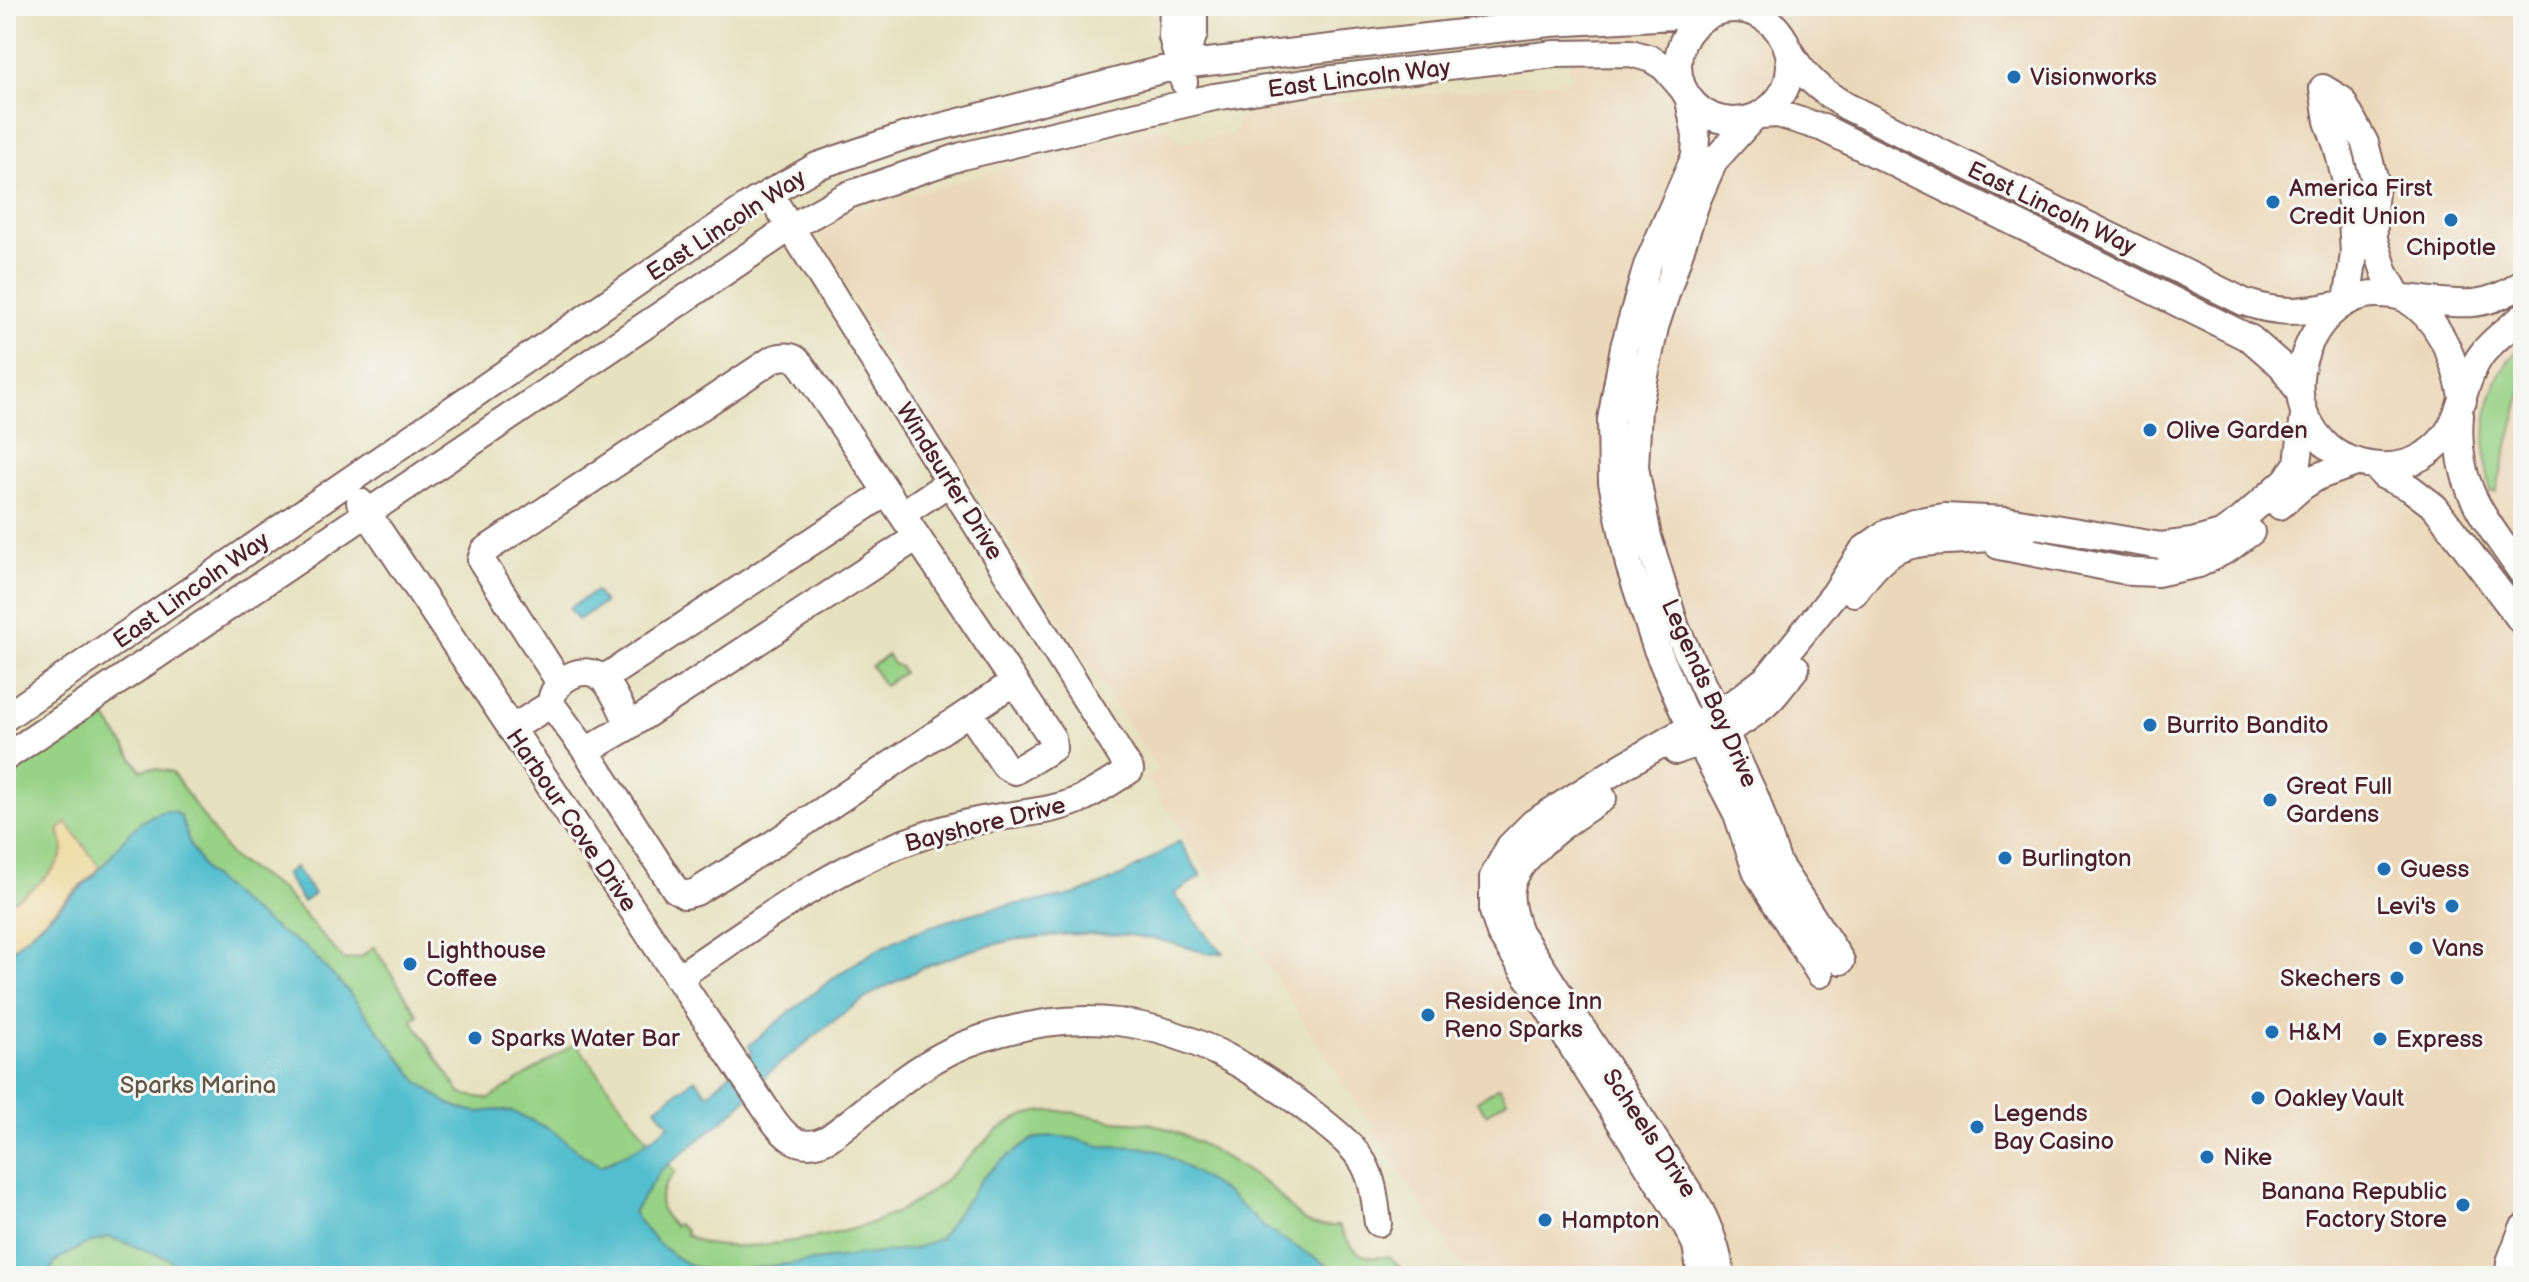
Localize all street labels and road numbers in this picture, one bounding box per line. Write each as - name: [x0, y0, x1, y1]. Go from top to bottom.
- street label: East Lincoln Way: [1266, 53, 1452, 104]
- street label: East Lincoln Way: [1963, 155, 2141, 262]
- street label: East Lincoln Way: [641, 163, 811, 288]
- street label: Windsurfer Drive: [890, 397, 1010, 565]
- street label: East Lincoln Way: [108, 526, 275, 655]
- street label: Legends Bay Drive: [1655, 594, 1764, 792]
- street label: Harbour Cove Drive: [500, 723, 643, 917]
- street label: Bayshore Drive: [902, 790, 1069, 858]
- street label: Scheels Drive: [1596, 1063, 1703, 1203]

